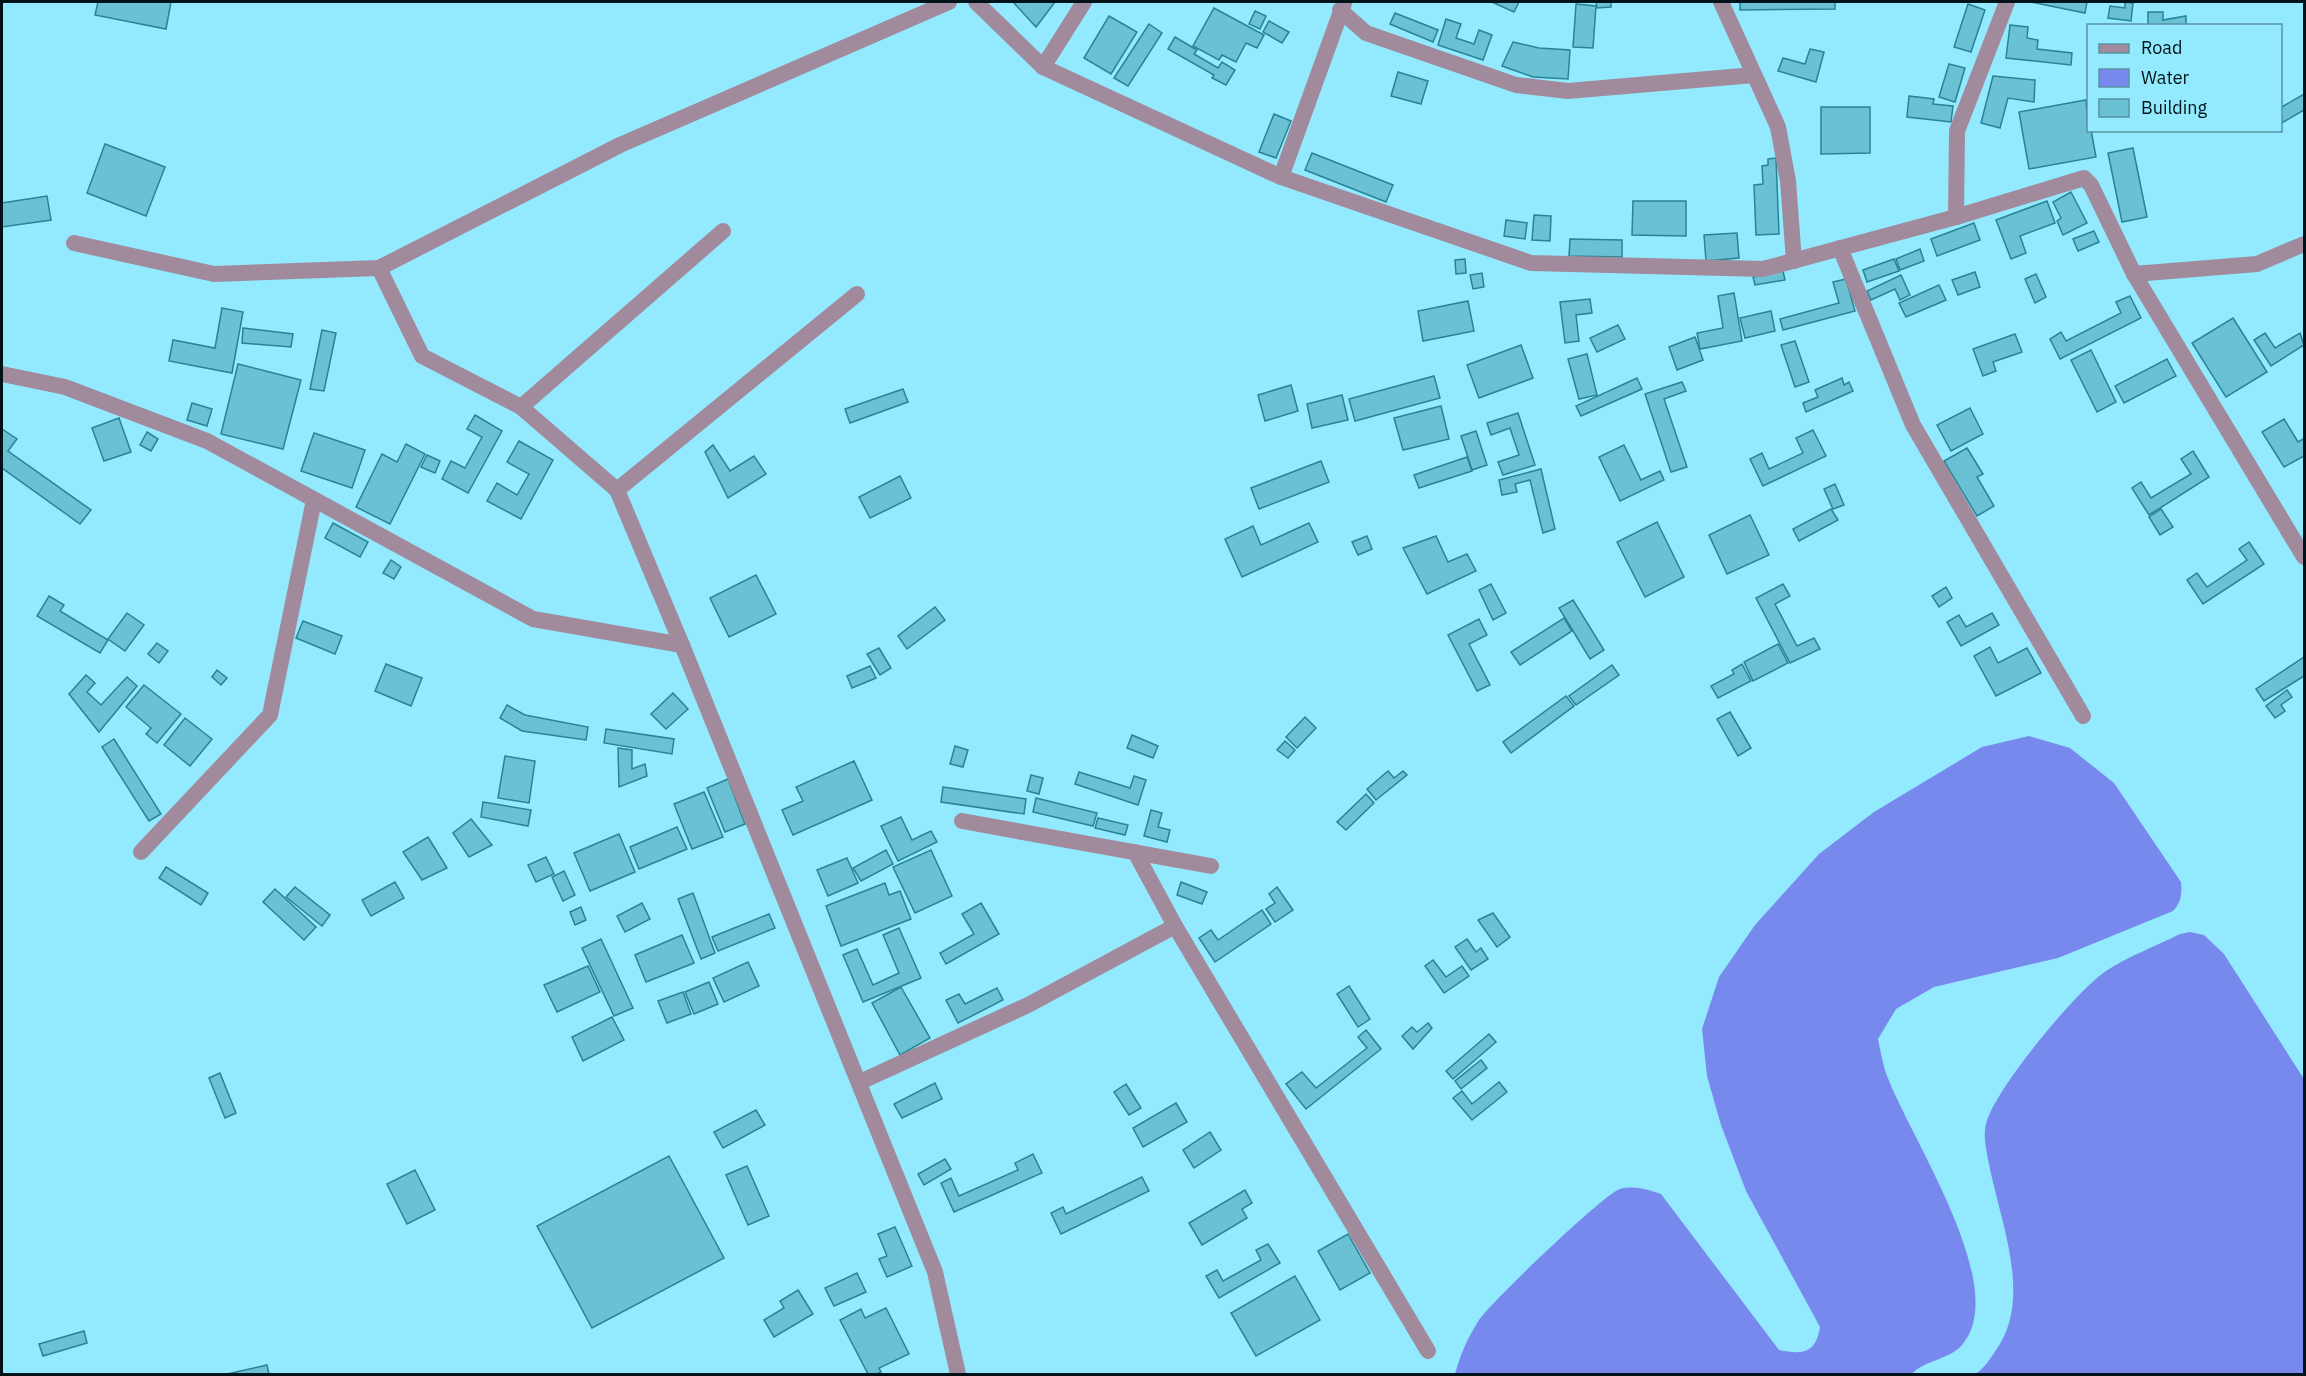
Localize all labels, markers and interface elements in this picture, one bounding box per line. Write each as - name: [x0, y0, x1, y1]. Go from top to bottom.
- legend: [2087, 24, 2282, 132]
- text: Road: [2141, 36, 2182, 59]
- text: Water: [2141, 66, 2190, 89]
- text: Building: [2141, 96, 2208, 119]

